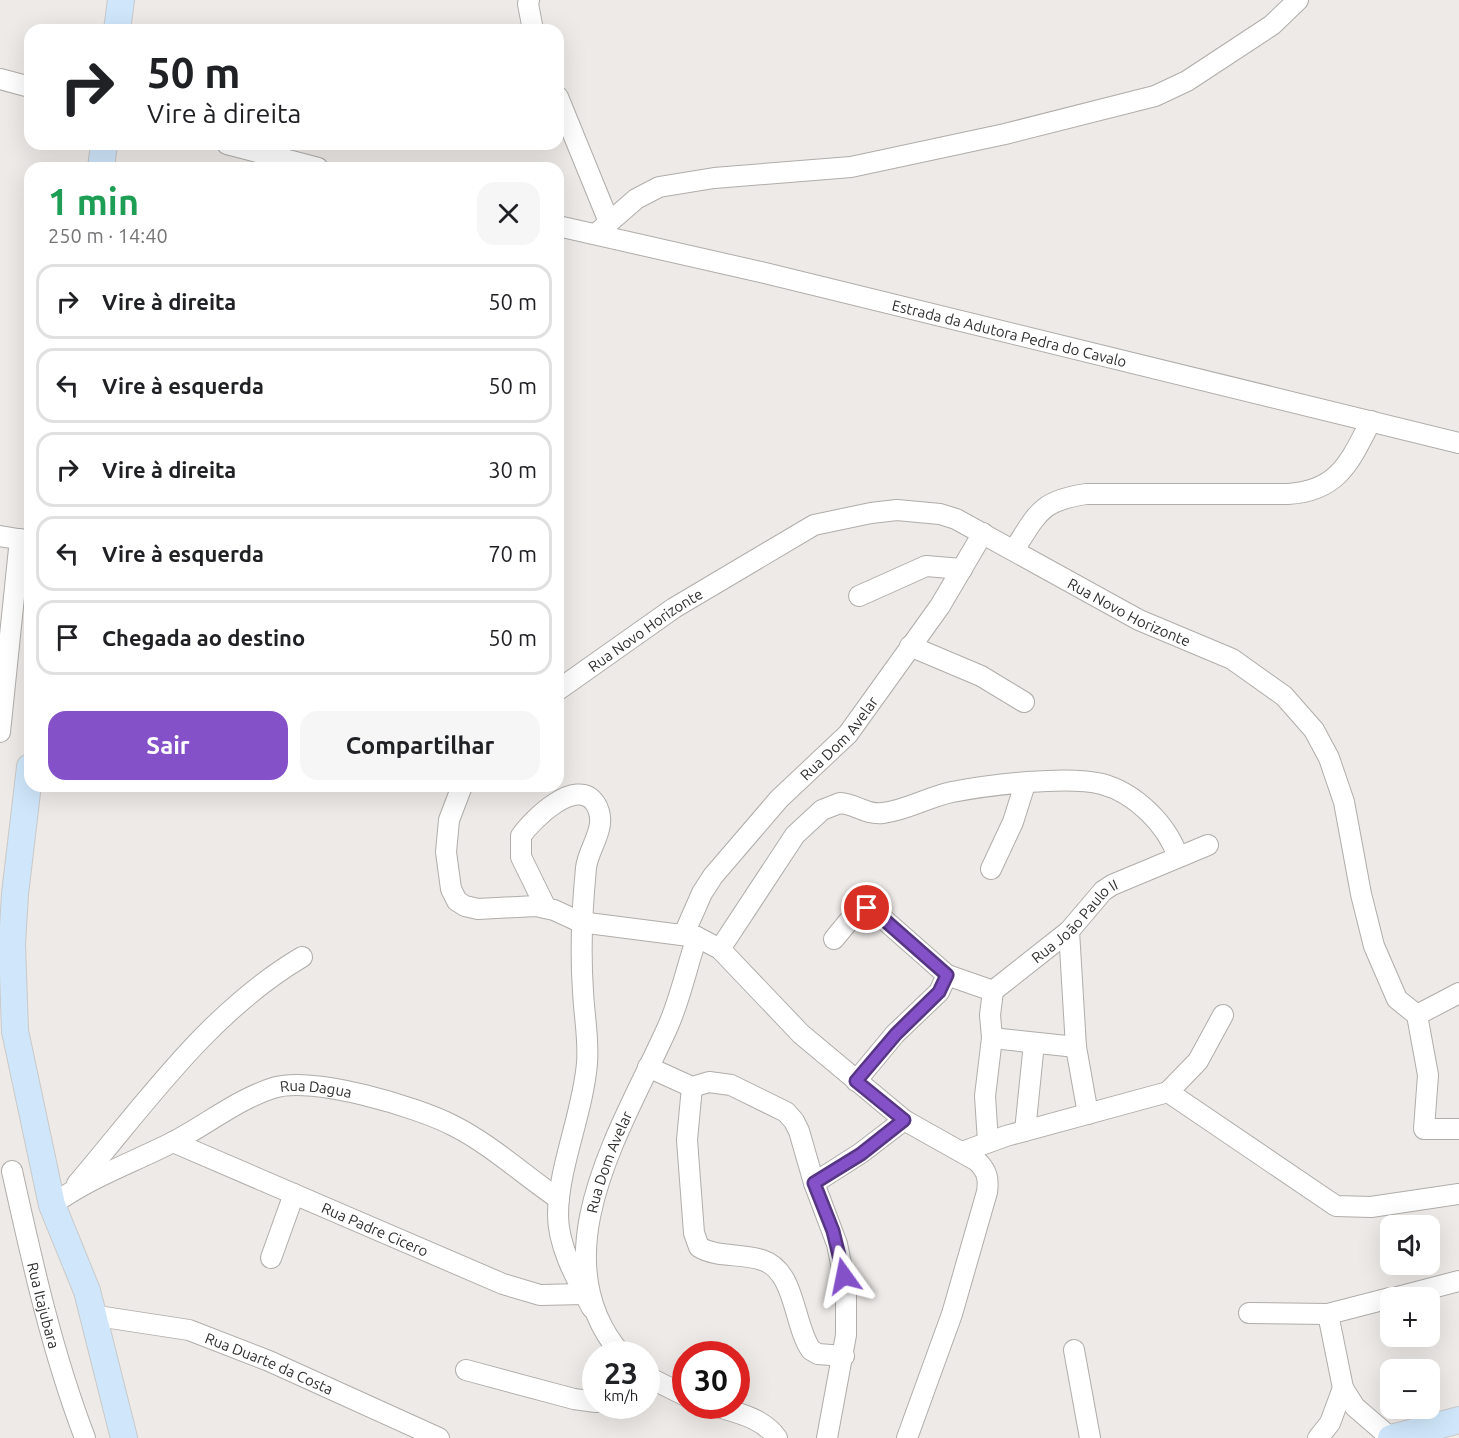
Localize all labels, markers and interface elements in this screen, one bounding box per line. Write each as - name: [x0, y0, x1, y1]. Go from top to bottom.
- icon: right: [48, 48, 126, 126]
- text: 50 m: [147, 49, 241, 96]
- text: Vire à direita: [147, 98, 301, 128]
- text: 1 min: [48, 181, 139, 222]
- button: close: [477, 182, 540, 245]
- text: 250 m · 14:40: [48, 224, 168, 247]
- icon: right: [51, 285, 84, 318]
- text: Vire à direita: [102, 289, 236, 314]
- text: 50 m: [488, 289, 537, 314]
- street label: Estrada da Adutora Pedra do Cavalo: [890, 296, 1129, 370]
- icon: left: [51, 369, 84, 402]
- text: Vire à esquerda: [102, 373, 264, 398]
- text: 50 m: [488, 373, 537, 398]
- icon: right: [51, 453, 84, 486]
- text: Vire à direita: [102, 457, 236, 482]
- text: 30 m: [488, 457, 537, 482]
- icon: left: [51, 537, 84, 570]
- text: Vire à esquerda: [102, 541, 264, 566]
- text: 70 m: [488, 541, 537, 566]
- street label: Rua Novo Horizonte: [1065, 574, 1193, 649]
- street label: Rua Novo Horizonte: [585, 585, 705, 675]
- icon: arrive: [51, 621, 84, 654]
- text: Chegada ao destino: [102, 625, 305, 650]
- text: 50 m: [488, 625, 537, 650]
- street label: Rua Dom Avelar: [796, 693, 881, 783]
- button: Sair: [48, 711, 288, 780]
- button: Compartilhar: [300, 711, 540, 780]
- street label: Rua João Paulo II: [1028, 875, 1120, 966]
- pin: [841, 882, 892, 933]
- icon: arrive: [850, 891, 883, 924]
- street label: Rua Dagua: [279, 1076, 353, 1100]
- street label: Rua Dom Avelar: [583, 1108, 635, 1214]
- street label: Rua Padre Cicero: [319, 1199, 431, 1259]
- map controls: [1380, 1215, 1440, 1419]
- button: sound: [1380, 1215, 1440, 1275]
- position arrow: [812, 1244, 876, 1308]
- street label: Rua Itajubara: [25, 1260, 63, 1350]
- button: +: [1380, 1287, 1440, 1347]
- street label: Rua Duarte da Costa: [203, 1329, 336, 1398]
- speed limit sign: 30: [672, 1341, 750, 1419]
- text: 23: [604, 1356, 638, 1390]
- button: −: [1380, 1359, 1440, 1419]
- text: km/h: [604, 1387, 638, 1404]

